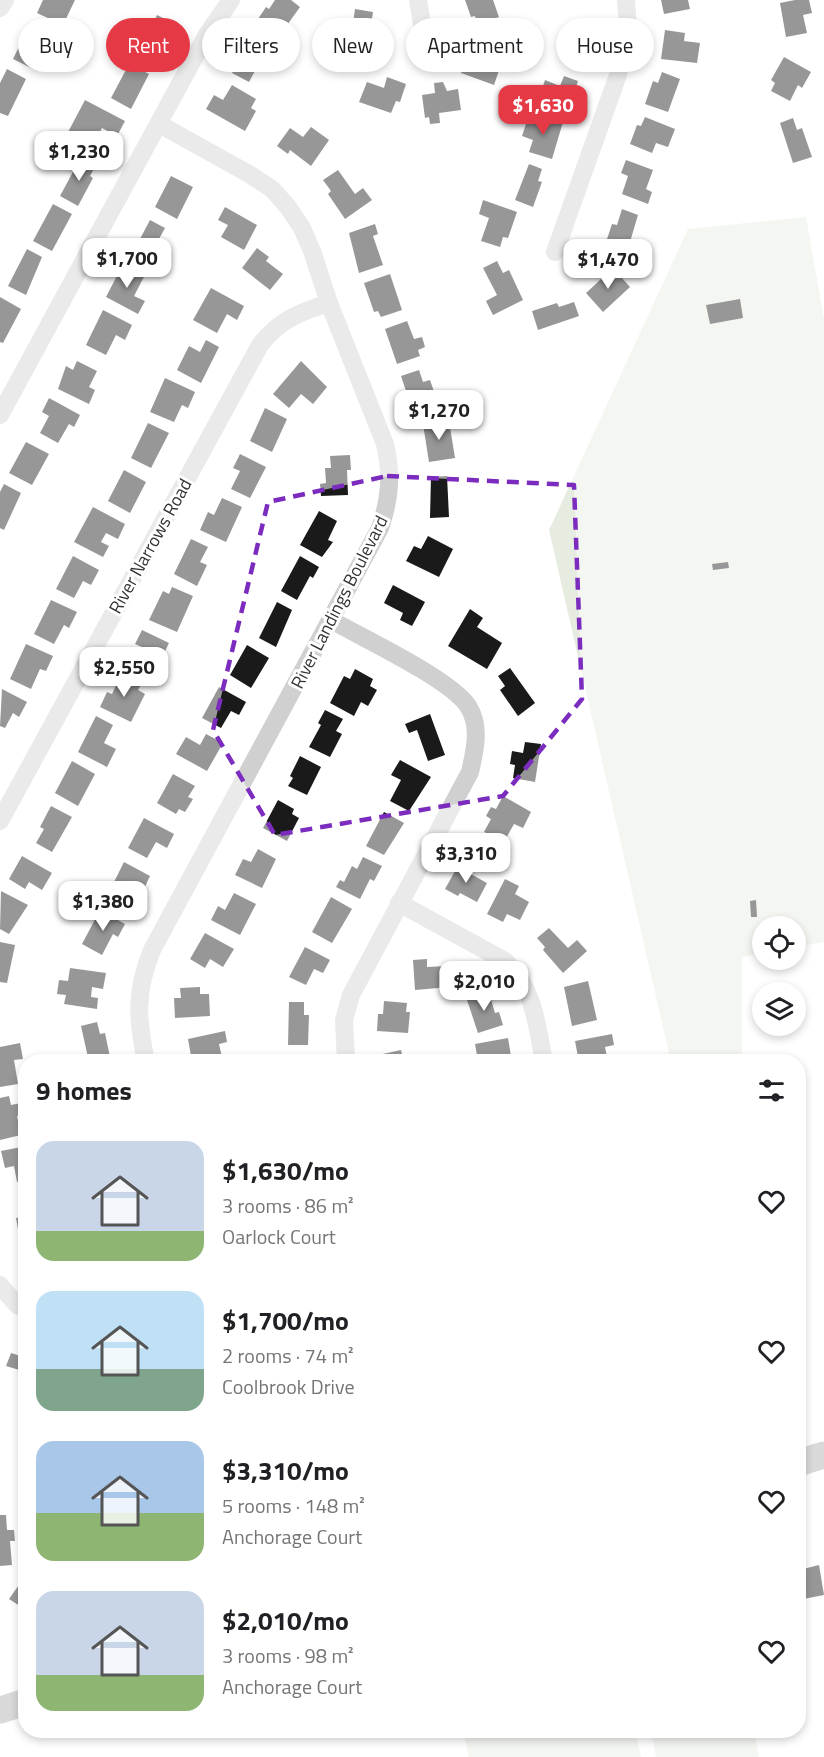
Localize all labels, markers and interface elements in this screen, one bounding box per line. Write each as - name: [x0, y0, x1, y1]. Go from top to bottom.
- chip: Buy: [18, 18, 94, 72]
- chip: Rent: [106, 18, 190, 72]
- chip: Filters: [202, 18, 300, 72]
- chip: New: [312, 18, 394, 72]
- chip: Apartment: [406, 18, 544, 72]
- chip: House: [556, 18, 654, 72]
- pin: $1,630: [494, 85, 592, 136]
- text: $1,630: [512, 89, 574, 120]
- pin: $1,230: [30, 131, 128, 182]
- text: $1,230: [48, 135, 110, 166]
- pin: $1,700: [78, 238, 176, 289]
- pin: $1,470: [559, 239, 657, 290]
- text: $1,700: [96, 242, 158, 273]
- text: $1,470: [577, 243, 639, 274]
- pin: $1,270: [390, 390, 488, 441]
- text: $1,270: [408, 394, 470, 425]
- street label: River Narrows Road: [102, 474, 198, 618]
- street label: River Landings Boulevard: [284, 511, 394, 693]
- pin: $2,550: [75, 647, 173, 698]
- text: $2,550: [93, 651, 155, 682]
- pin: $3,310: [417, 833, 515, 884]
- text: $3,310: [435, 837, 497, 868]
- pin: $1,380: [54, 881, 152, 932]
- text: $1,380: [72, 885, 134, 916]
- map controls: [752, 916, 806, 1036]
- button: locate: [752, 916, 806, 970]
- pin: $2,010: [435, 961, 533, 1012]
- text: $2,010: [453, 965, 515, 996]
- button: layers: [752, 982, 806, 1036]
- text: 9 homes: [36, 1071, 132, 1110]
- icon: filters: [755, 1074, 788, 1107]
- text: $1,630/mo: [222, 1151, 349, 1190]
- icon: home: [84, 1165, 156, 1237]
- icon: heart: [755, 1185, 788, 1218]
- text: 3 rooms · 86 m²: [222, 1190, 354, 1221]
- text: Oarlock Court: [222, 1221, 336, 1252]
- text: $1,700/mo: [222, 1301, 349, 1340]
- icon: home: [84, 1315, 156, 1387]
- icon: heart: [755, 1335, 788, 1368]
- text: 2 rooms · 74 m²: [222, 1340, 354, 1371]
- text: Coolbrook Drive: [222, 1371, 355, 1402]
- text: $3,310/mo: [222, 1451, 349, 1490]
- icon: home: [84, 1465, 156, 1537]
- icon: heart: [755, 1485, 788, 1518]
- text: 5 rooms · 148 m²: [222, 1490, 365, 1521]
- text: Anchorage Court: [222, 1521, 362, 1552]
- text: $2,010/mo: [222, 1601, 349, 1640]
- icon: home: [84, 1615, 156, 1687]
- icon: heart: [755, 1635, 788, 1668]
- text: 3 rooms · 98 m²: [222, 1640, 354, 1671]
- text: Anchorage Court: [222, 1671, 362, 1702]

